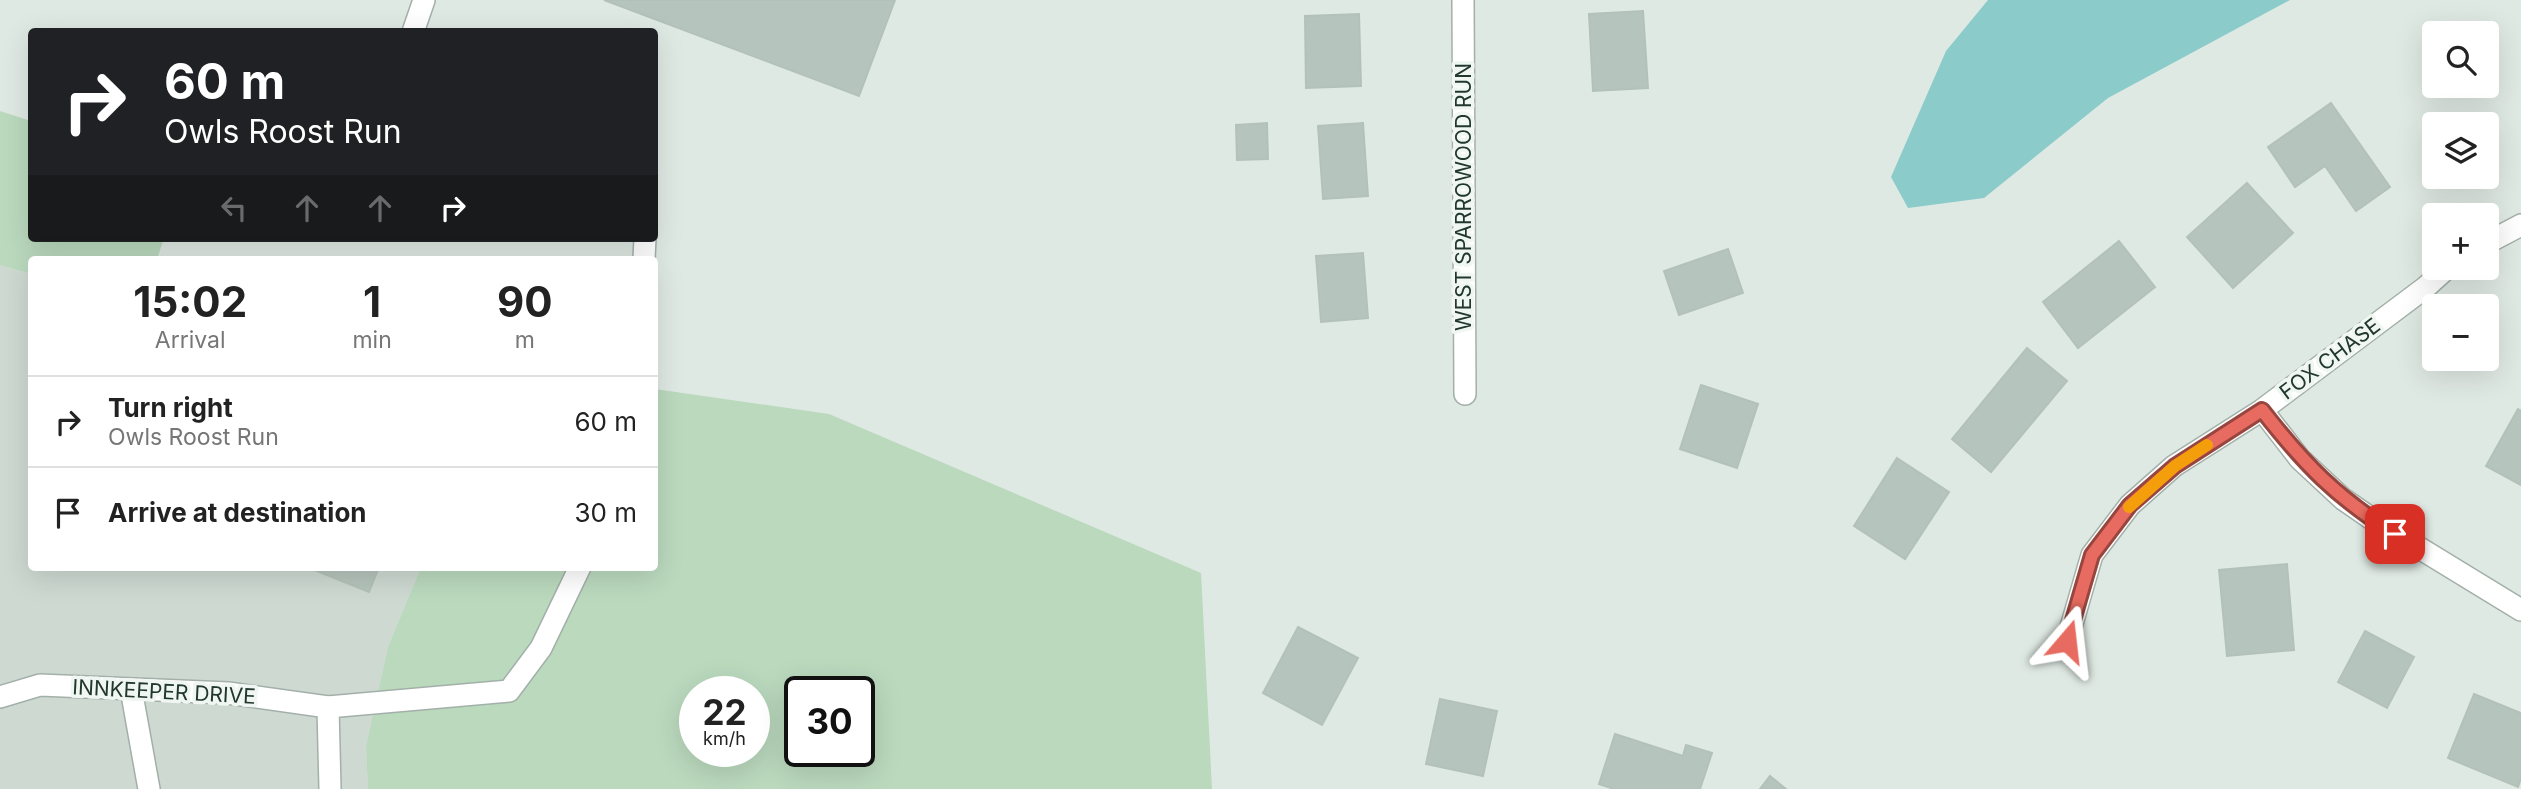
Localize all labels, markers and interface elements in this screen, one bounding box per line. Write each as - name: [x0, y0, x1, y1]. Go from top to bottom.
- map controls: [2422, 21, 2499, 371]
- button: search: [2422, 21, 2499, 98]
- text: 60 m: [164, 52, 285, 111]
- icon: right: [49, 56, 140, 147]
- street label: WEST SPARROWOOD RUN: [1451, 63, 1476, 331]
- text: Owls Roost Run: [164, 112, 402, 151]
- button: layers: [2422, 112, 2499, 189]
- icon: left: [215, 189, 253, 227]
- icon: ahead: [288, 189, 326, 227]
- icon: ahead: [361, 189, 399, 227]
- icon: right: [434, 189, 472, 227]
- button: +: [2422, 203, 2499, 280]
- text: 15:02: [133, 276, 247, 327]
- text: 1: [363, 276, 381, 327]
- text: 90: [497, 276, 553, 327]
- button: −: [2422, 294, 2499, 371]
- street label: FOX CHASE: [2274, 313, 2385, 405]
- text: Arrival: [155, 326, 226, 354]
- text: min: [352, 326, 392, 354]
- text: m: [515, 326, 535, 354]
- text: Turn right: [108, 392, 233, 423]
- icon: right: [49, 403, 87, 441]
- text: 60 m: [574, 406, 637, 437]
- text: Owls Roost Run: [108, 423, 279, 451]
- icon: arrive: [49, 494, 87, 532]
- text: Arrive at destination: [108, 497, 367, 528]
- text: 30 m: [574, 497, 637, 528]
- pin: [2365, 504, 2425, 564]
- icon: arrive: [2376, 515, 2414, 553]
- position arrow: [2030, 604, 2104, 678]
- street label: INNKEEPER DRIVE: [72, 674, 256, 709]
- speed limit sign: 30: [784, 676, 875, 767]
- text: 22: [702, 691, 747, 733]
- text: km/h: [703, 728, 746, 749]

